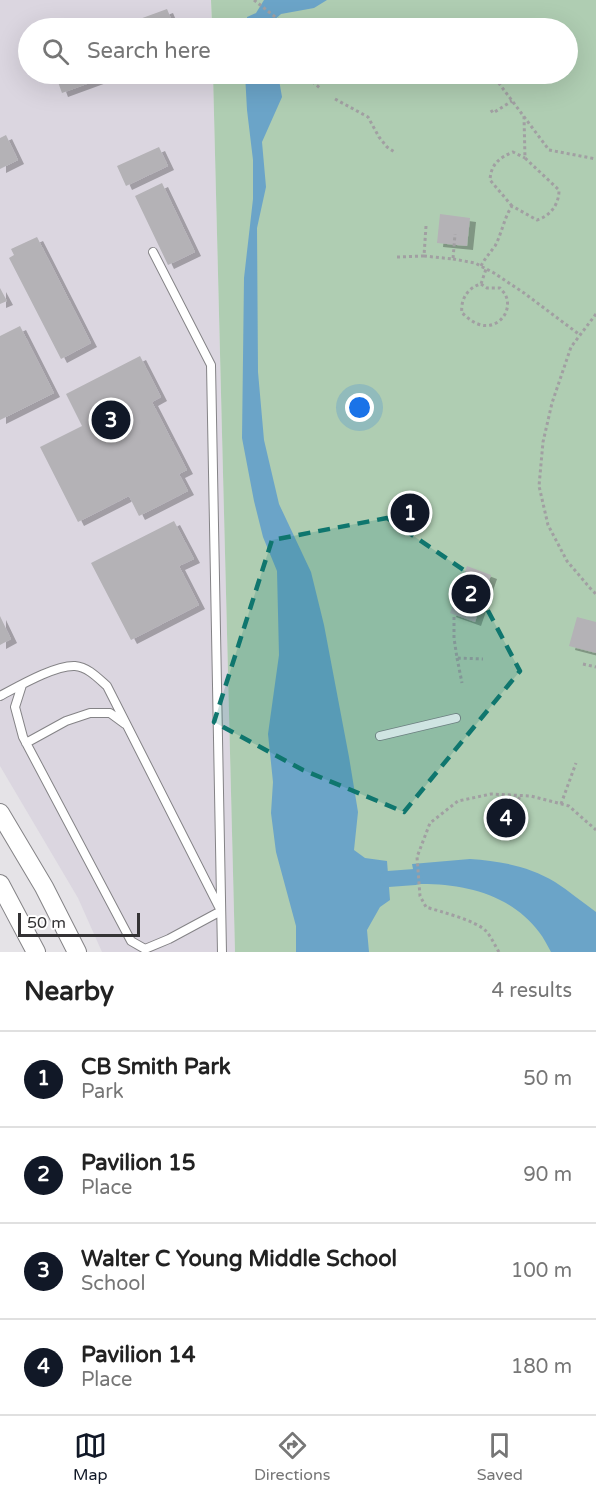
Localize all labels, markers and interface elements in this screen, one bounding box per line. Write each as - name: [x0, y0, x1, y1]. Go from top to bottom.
- search box: [18, 18, 578, 84]
- icon: search: [39, 35, 72, 68]
- text: Search here: [87, 38, 211, 64]
- your location: [345, 393, 374, 422]
- pin: 3: [92, 398, 130, 442]
- pin: 1: [390, 490, 430, 536]
- pin: 2: [452, 572, 490, 616]
- pin: 4: [486, 796, 526, 840]
- scale bar: [18, 910, 140, 938]
- text: 50 m: [27, 913, 66, 933]
- text: Nearby: [24, 976, 114, 1007]
- text: 4 results: [492, 979, 572, 1003]
- text: CB Smith Park: [81, 1054, 231, 1080]
- text: 1: [37, 1067, 50, 1091]
- text: 50 m: [523, 1067, 572, 1091]
- text: Park: [81, 1080, 124, 1104]
- text: Pavilion 15: [81, 1150, 196, 1176]
- text: 2: [37, 1163, 50, 1187]
- text: 90 m: [523, 1163, 572, 1187]
- text: Place: [81, 1176, 132, 1200]
- text: Walter C Young Middle School: [81, 1246, 397, 1272]
- text: 3: [37, 1259, 50, 1283]
- text: 100 m: [511, 1259, 572, 1283]
- text: School: [81, 1272, 145, 1296]
- text: Pavilion 14: [81, 1342, 196, 1368]
- text: 4: [37, 1355, 50, 1379]
- text: 180 m: [511, 1355, 572, 1379]
- text: Place: [81, 1368, 132, 1392]
- tab: Map: [73, 1429, 108, 1485]
- tab: Directions: [254, 1429, 330, 1485]
- tab: Saved: [477, 1429, 523, 1485]

